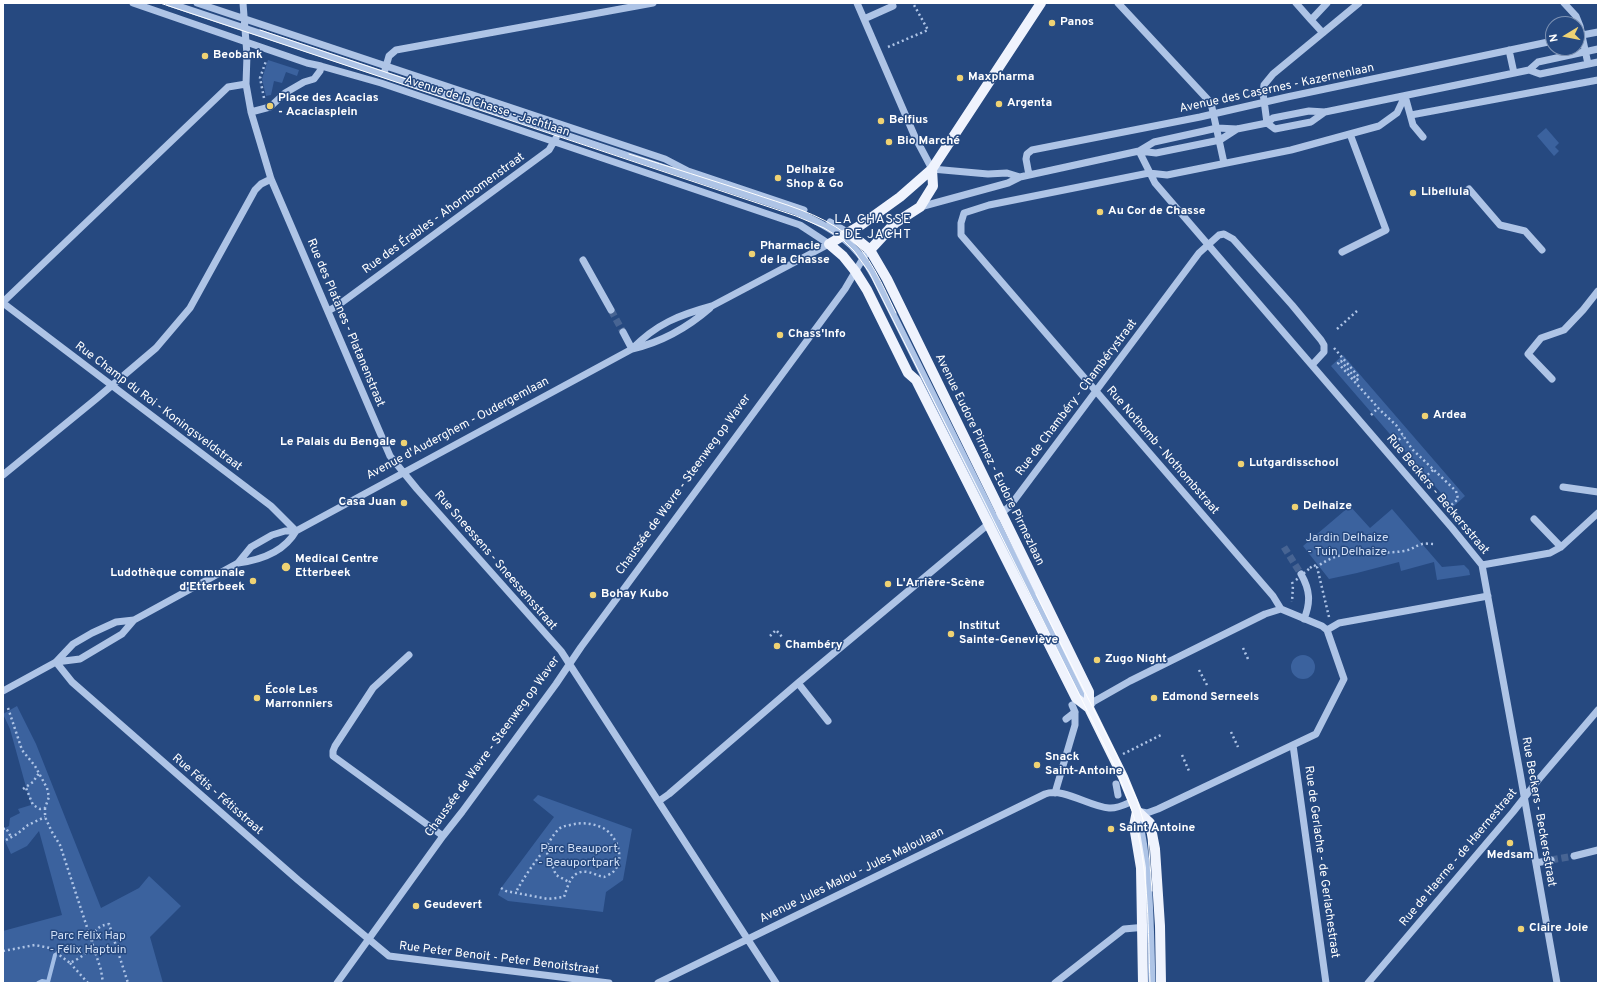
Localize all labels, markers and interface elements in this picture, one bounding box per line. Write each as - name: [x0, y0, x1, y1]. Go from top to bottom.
- place label: Panos: [1060, 16, 1094, 30]
- north arrow: [1545, 16, 1585, 56]
- marker: Panos: [1047, 18, 1057, 28]
- text: N: [1547, 33, 1562, 43]
- place label: Beobank: [213, 49, 263, 63]
- marker: Beobank: [200, 51, 210, 61]
- street label: Avenue des Casernes - Kazernenlaan: [1178, 61, 1376, 117]
- place label: Maxpharma: [968, 71, 1034, 85]
- street label: Avenue de la Chasse - Jachtlaan: [403, 73, 571, 141]
- marker: Maxpharma: [955, 73, 965, 83]
- place label: Place des Acacias - Acaciasplein: [278, 92, 379, 120]
- place label: Argenta: [1007, 97, 1052, 111]
- marker: Argenta: [994, 99, 1004, 109]
- marker: Place des Acacias - Acaciasplein: [265, 101, 275, 111]
- place label: Belfius: [889, 114, 928, 128]
- marker: Belfius: [876, 116, 886, 126]
- place label: Bio Marché: [897, 135, 960, 149]
- marker: Bio Marché: [884, 137, 894, 147]
- street label: Rue des Érables - Ahornbomenstraat: [360, 150, 528, 278]
- place label: Delhaize Shop & Go: [786, 164, 844, 192]
- marker: Delhaize Shop & Go: [773, 173, 783, 183]
- place label: Libellula: [1421, 186, 1469, 200]
- marker: Libellula: [1408, 188, 1418, 198]
- place label: Au Cor de Chasse: [1108, 205, 1206, 219]
- marker: Au Cor de Chasse: [1095, 207, 1105, 217]
- district label: LA CHASSE - DE JACHT: [834, 212, 912, 243]
- street label: Rue des Platanes - Platanenstraat: [303, 237, 387, 409]
- place label: Pharmacie de la Chasse: [760, 240, 830, 268]
- marker: Pharmacie de la Chasse: [747, 249, 757, 259]
- street label: Rue de Chambéry - Chambérystraat: [1013, 317, 1141, 479]
- place label: Chass'Info: [788, 328, 846, 342]
- marker: Chass'Info: [775, 330, 785, 340]
- street label: Rue Champ du Roi - Koningsveldstraat: [72, 339, 244, 475]
- street label: Avenue Eudore Pirmez - Eudore Pirmezlaan: [931, 352, 1047, 568]
- street label: Avenue d'Auderghem - Oudergemlaan: [364, 375, 552, 483]
- street label: Rue Nothomb - Nothombstraat: [1102, 384, 1222, 518]
- street label: Chaussée de Wavre - Steenweg op Waver: [614, 392, 754, 578]
- place label: Ardea: [1433, 409, 1467, 423]
- marker: Ardea: [1420, 411, 1430, 421]
- street label: Rue Beckers - Beckersstraat: [1383, 432, 1491, 558]
- place label: Le Palais du Bengale: [280, 436, 396, 450]
- marker: Le Palais du Bengale: [399, 438, 409, 448]
- place label: Lutgardisschool: [1249, 457, 1339, 471]
- marker: Lutgardisschool: [1236, 459, 1246, 469]
- street label: Rue Sneessens - Sneessensstraat: [431, 488, 559, 634]
- place label: Casa Juan: [339, 496, 396, 510]
- marker: Casa Juan: [399, 498, 409, 508]
- place label: Delhaize: [1303, 500, 1352, 514]
- marker: Delhaize: [1290, 502, 1300, 512]
- park label: Jardin Delhaize - Tuin Delhaize: [1306, 532, 1388, 560]
- place label: Medical Centre Etterbeek: [295, 553, 378, 581]
- marker: Medical Centre Etterbeek: [280, 561, 292, 573]
- place label: Ludothèque communale d'Etterbeek: [110, 567, 245, 595]
- marker: Ludothèque communale d'Etterbeek: [248, 576, 258, 586]
- place label: L'Arrière-Scène: [896, 577, 985, 591]
- marker: L'Arrière-Scène: [883, 579, 893, 589]
- place label: Bohay Kubo: [601, 588, 669, 602]
- marker: Bohay Kubo: [588, 590, 598, 600]
- place label: Institut Sainte-Geneviève: [959, 620, 1058, 648]
- marker: Institut Sainte-Geneviève: [946, 629, 956, 639]
- place label: Chambéry: [785, 639, 843, 653]
- marker: Chambéry: [772, 641, 782, 651]
- place label: Zugo Night: [1105, 653, 1167, 667]
- street label: Chaussée de Wavre - Steenweg op Waver: [423, 654, 563, 840]
- marker: Zugo Night: [1092, 655, 1102, 665]
- place label: École Les Marronniers: [265, 684, 333, 712]
- place label: Edmond Serneels: [1162, 691, 1259, 705]
- marker: École Les Marronniers: [252, 693, 262, 703]
- marker: Edmond Serneels: [1149, 693, 1159, 703]
- street label: Rue Beckers - Beckersstraat: [1518, 736, 1558, 888]
- place label: Snack Saint-Antoine: [1045, 751, 1123, 779]
- street label: Rue Fétis - Fétisstraat: [169, 752, 265, 838]
- marker: Snack Saint-Antoine: [1032, 760, 1042, 770]
- street label: Rue de Gerlache - de Gerlachestraat: [1300, 765, 1342, 959]
- street label: Rue de Haerne - de Haernestraat: [1397, 786, 1521, 930]
- place label: Saint Antoine: [1119, 822, 1195, 836]
- marker: Saint Antoine: [1106, 824, 1116, 834]
- street label: Avenue Jules Malou - Jules Maloulaan: [758, 825, 946, 927]
- marker: Medsam: [1505, 838, 1515, 848]
- park label: Parc Beauport - Beauportpark: [538, 843, 620, 871]
- place label: Medsam: [1487, 849, 1533, 863]
- place label: Geudevert: [424, 899, 482, 913]
- marker: Geudevert: [411, 901, 421, 911]
- place label: Claire Joie: [1529, 922, 1588, 936]
- marker: Claire Joie: [1516, 924, 1526, 934]
- park label: Parc Félix Hap - Félix Haptuin: [49, 930, 127, 958]
- street label: Rue Peter Benoit - Peter Benoitstraat: [398, 940, 600, 978]

